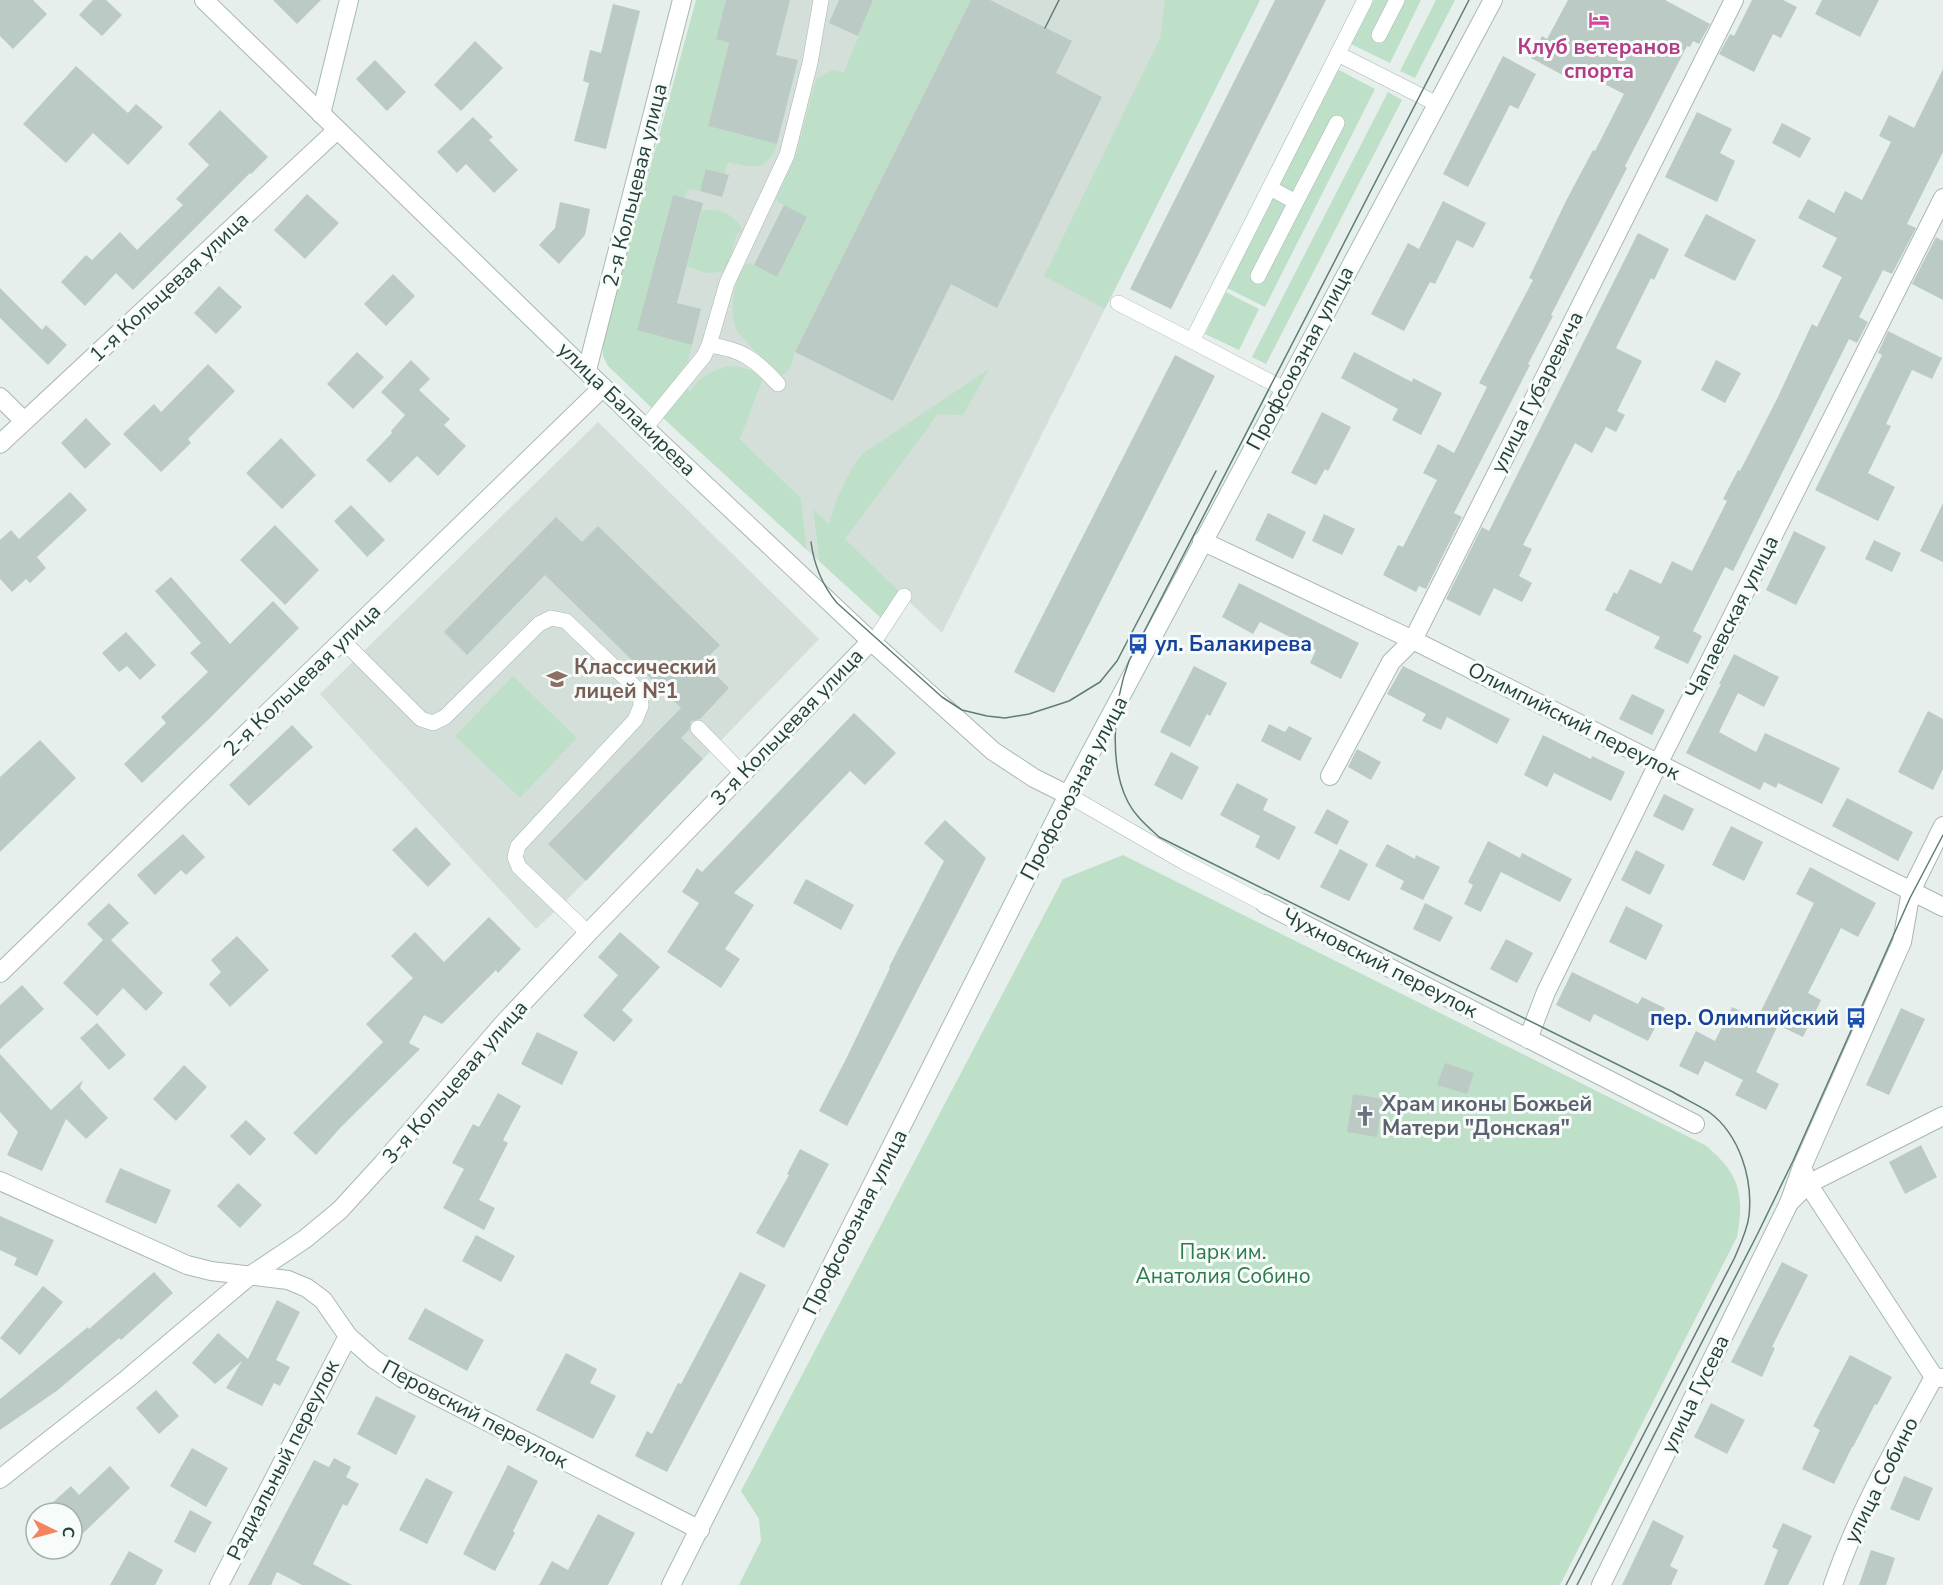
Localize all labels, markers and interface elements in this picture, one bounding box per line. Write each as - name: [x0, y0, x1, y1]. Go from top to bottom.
- hotel icon: Клуб ветеранов спорта: [1587, 8, 1611, 32]
- place label: Клуб ветеранов спорта: [1518, 33, 1681, 85]
- street label: 2-я Кольцевая улица: [596, 80, 674, 290]
- street label: 1-я Кольцевая улица: [83, 206, 255, 368]
- street label: Профсоюзная улица: [1240, 261, 1360, 455]
- street label: улица Губаревича: [1484, 306, 1590, 478]
- street label: улица Балакирева: [552, 336, 702, 482]
- street label: Чапаевская улица: [1679, 531, 1785, 703]
- street label: 2-я Кольцевая улица: [217, 597, 387, 763]
- place label: ул. Балакирева: [1155, 630, 1312, 658]
- bus stop icon: ул. Балакирева: [1126, 632, 1150, 656]
- street label: 3-я Кольцевая улица: [704, 642, 870, 812]
- place label: Классический лицей №1: [574, 653, 717, 705]
- street label: Олимпийский переулок: [1463, 655, 1686, 787]
- school or university icon: Классический лицей №1: [545, 667, 569, 691]
- street label: Профсоюзная улица: [1014, 691, 1134, 885]
- street label: Чухновский переулок: [1278, 902, 1483, 1025]
- street label: 3-я Кольцевая улица: [376, 994, 534, 1170]
- place label: пер. Олимпийский: [1650, 1004, 1839, 1032]
- bus stop icon: пер. Олимпийский: [1844, 1006, 1868, 1030]
- place label: Храм иконы Божьей Матери "Донская": [1381, 1090, 1592, 1142]
- church icon: Храм иконы Божьей Матери "Донская": [1353, 1104, 1377, 1128]
- street label: Профсоюзная улица: [796, 1125, 914, 1319]
- park label: Парк им. Анатолия Собино: [1135, 1238, 1311, 1290]
- street label: улица Гусева: [1654, 1330, 1736, 1458]
- street label: Перовский переулок: [377, 1353, 574, 1475]
- street label: Радиальный переулок: [220, 1354, 346, 1565]
- street label: улица Собино: [1837, 1412, 1925, 1548]
- north arrow: [24, 1501, 84, 1561]
- text: С: [57, 1526, 79, 1539]

